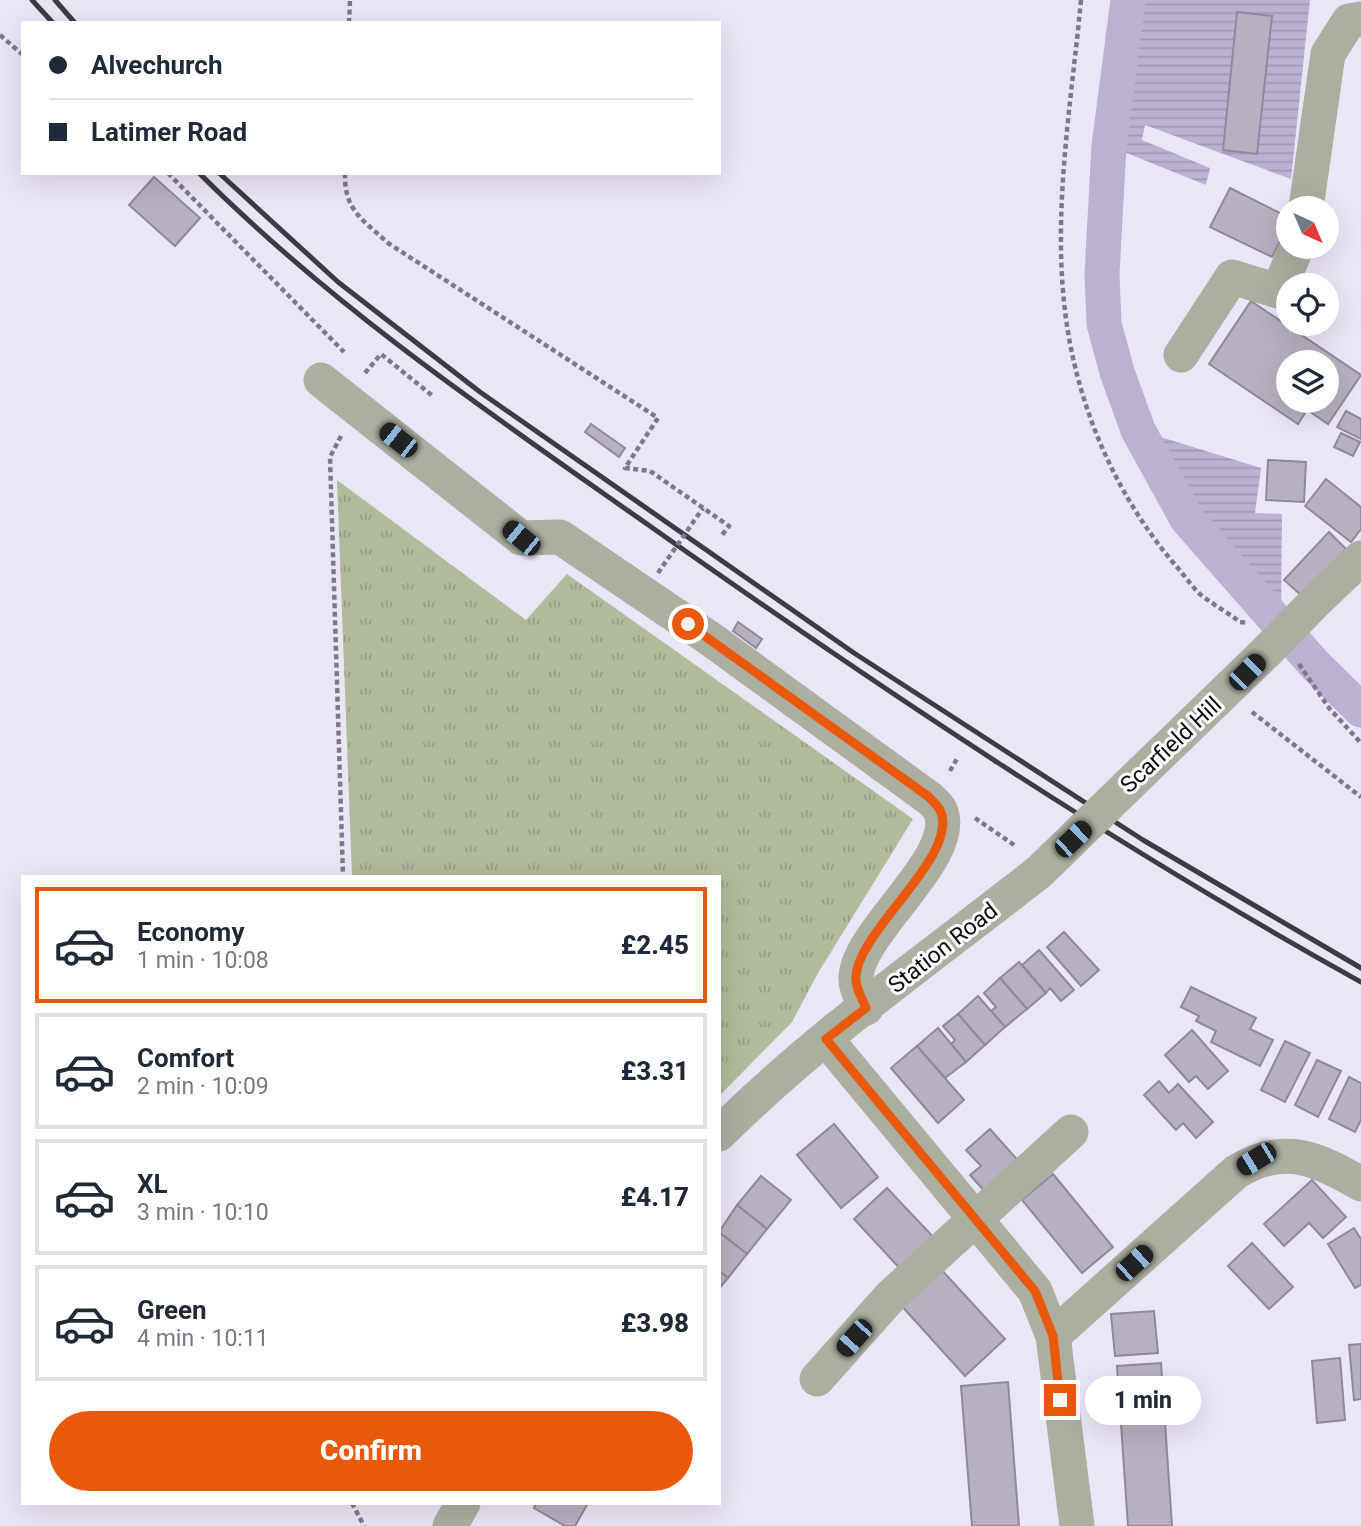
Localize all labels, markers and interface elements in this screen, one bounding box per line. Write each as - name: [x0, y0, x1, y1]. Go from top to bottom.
- text: Alvechurch: [91, 50, 222, 80]
- text: Latimer Road: [91, 117, 247, 147]
- north arrow: [1276, 196, 1339, 259]
- map controls: [1276, 196, 1339, 413]
- button: locate: [1276, 273, 1339, 336]
- button: layers: [1276, 350, 1339, 413]
- car: [375, 419, 422, 461]
- car: [499, 517, 544, 559]
- route start: [672, 608, 704, 640]
- car: [1225, 650, 1270, 694]
- street label: Scarfield Hill: [1115, 691, 1227, 799]
- car: [1051, 817, 1096, 861]
- street label: Station Road: [883, 897, 1003, 999]
- icon: car: [53, 914, 116, 977]
- text: Economy: [137, 917, 244, 947]
- text: £2.45: [621, 930, 689, 960]
- text: 1 min · 10:08: [137, 947, 269, 974]
- icon: car: [53, 1040, 116, 1103]
- text: Comfort: [137, 1043, 234, 1073]
- text: £3.31: [621, 1056, 689, 1086]
- text: 2 min · 10:09: [137, 1073, 269, 1100]
- car: [1233, 1139, 1280, 1179]
- icon: car: [53, 1166, 116, 1229]
- text: XL: [137, 1169, 168, 1199]
- text: £4.17: [621, 1182, 689, 1212]
- text: 3 min · 10:10: [137, 1199, 269, 1226]
- car: [1112, 1241, 1157, 1285]
- icon: car: [53, 1292, 116, 1355]
- text: Green: [137, 1295, 207, 1325]
- text: £3.98: [621, 1308, 689, 1338]
- car: [833, 1315, 876, 1361]
- text: 4 min · 10:11: [137, 1325, 269, 1352]
- callout: 1 min: [1084, 1376, 1200, 1424]
- route end: [1044, 1384, 1076, 1416]
- text: 1 min: [1114, 1387, 1172, 1414]
- button: Confirm: [49, 1411, 693, 1491]

